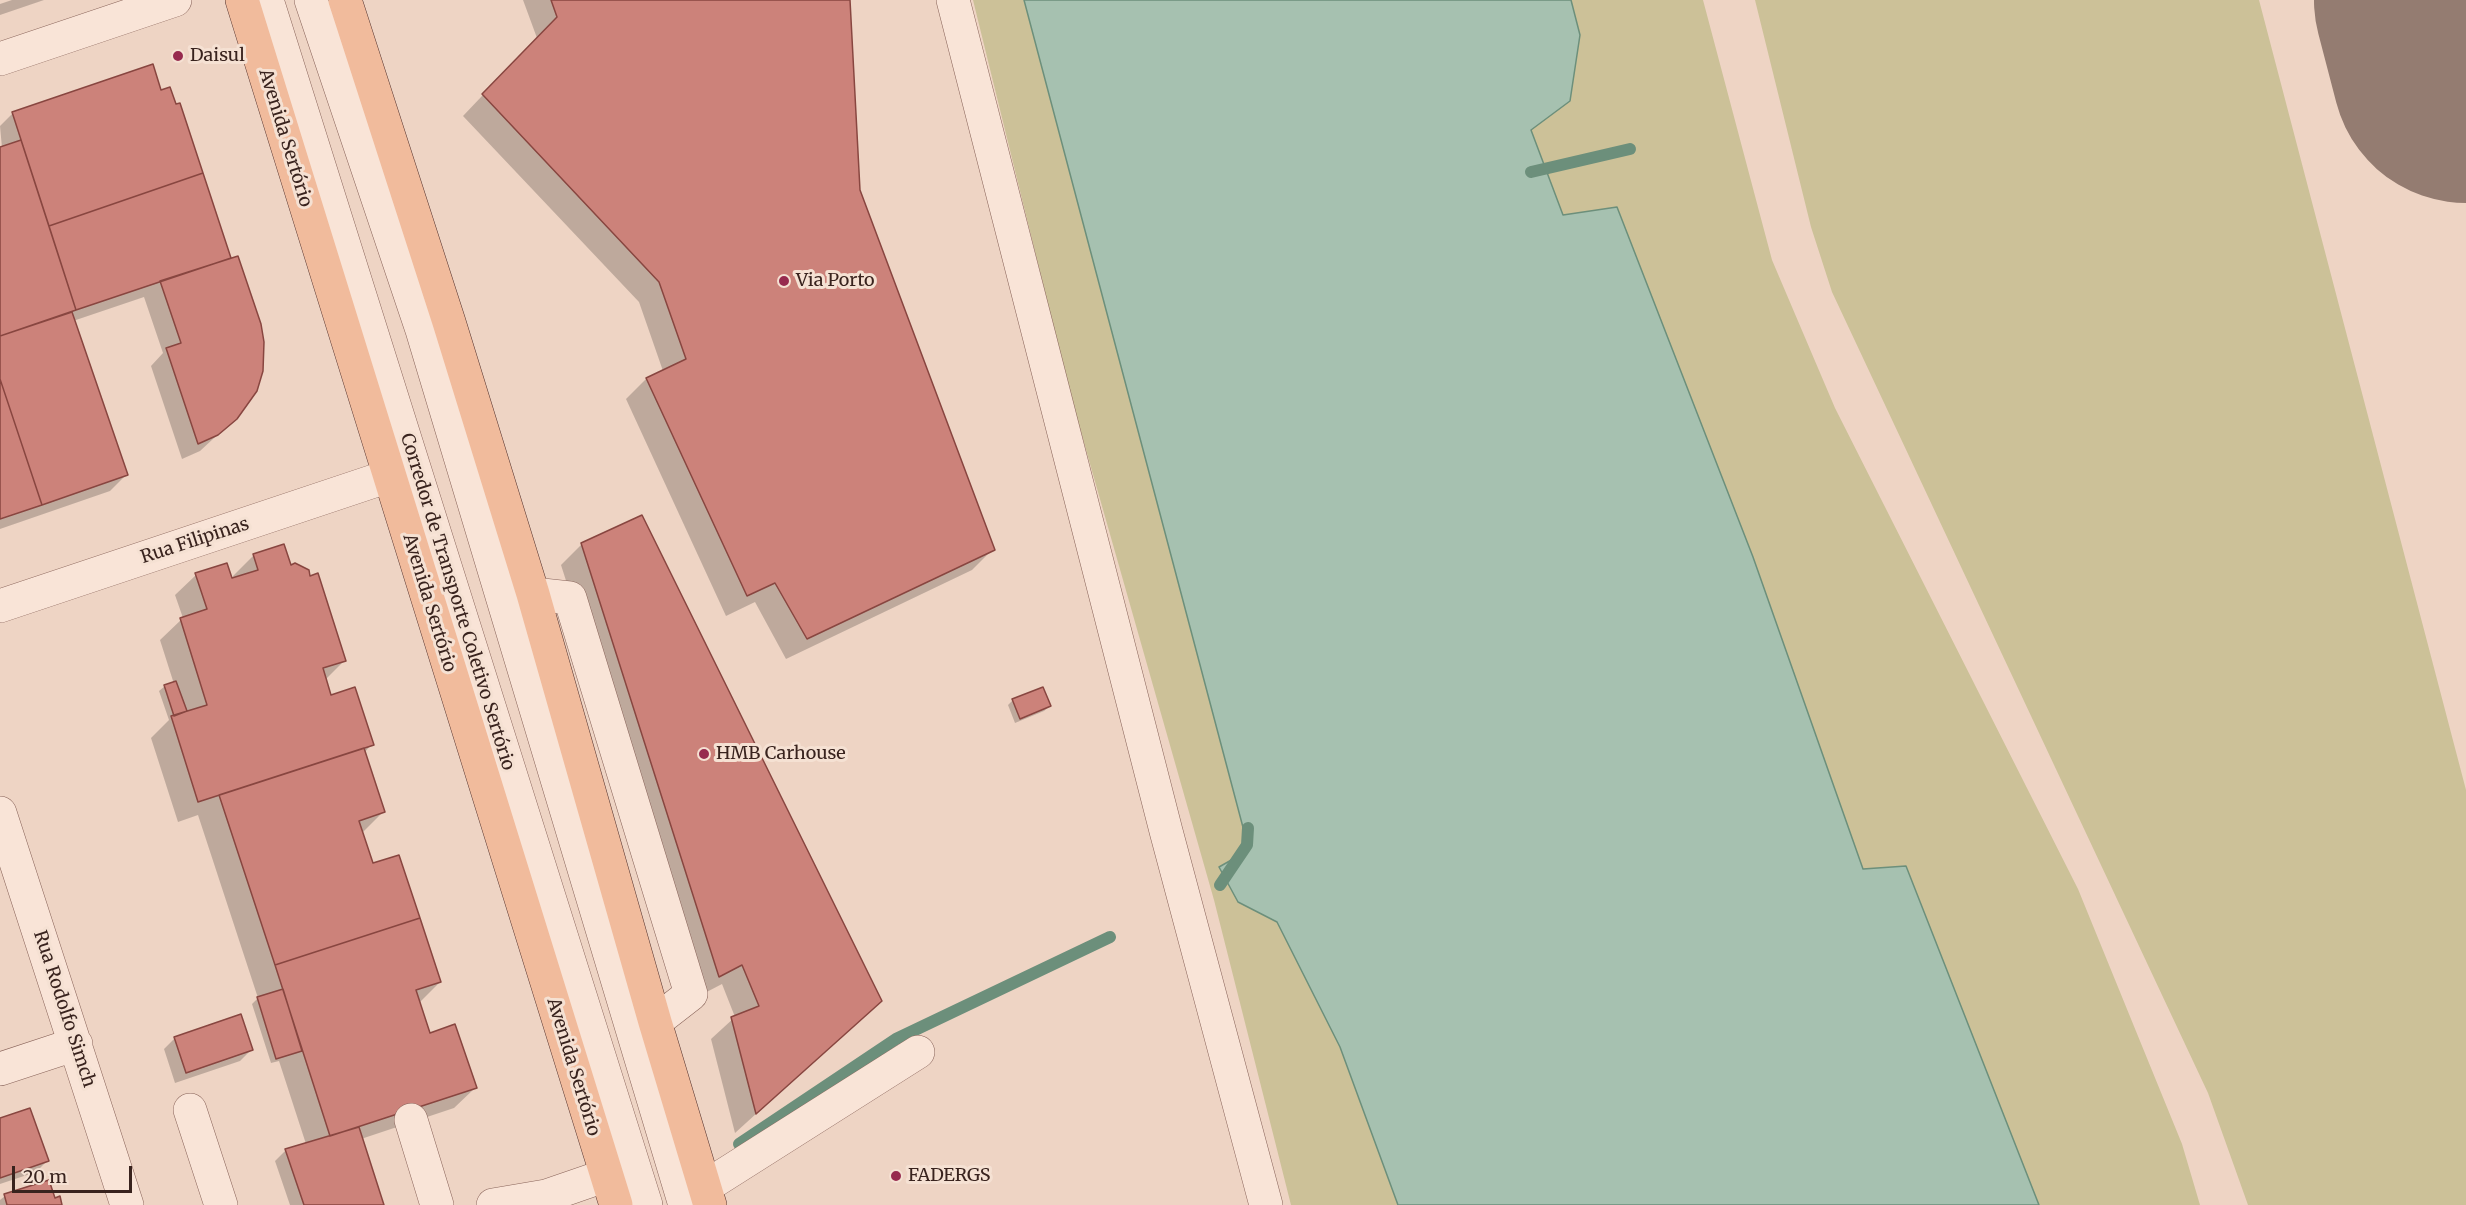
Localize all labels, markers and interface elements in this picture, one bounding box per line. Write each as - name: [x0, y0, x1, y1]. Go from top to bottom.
- place label: Daisul: [190, 45, 245, 67]
- marker: Daisul: [171, 49, 185, 63]
- street label: Avenida Sertório: [254, 66, 316, 210]
- place label: Via Porto: [796, 270, 875, 292]
- marker: Via Porto: [777, 274, 791, 288]
- street label: Corredor de Transporte Coletivo Sertório: [395, 431, 519, 773]
- street label: Rua Filipinas: [138, 513, 252, 569]
- street label: Avenida Sertório: [398, 531, 460, 675]
- place label: HMB Carhouse: [716, 743, 846, 765]
- marker: HMB Carhouse: [697, 747, 711, 761]
- street label: Rua Rodolfo Simch: [28, 928, 100, 1090]
- street label: Avenida Sertório: [542, 995, 604, 1139]
- scale bar: [15, 1154, 135, 1192]
- text: 20 m: [23, 1165, 67, 1188]
- place label: FADERGS: [908, 1165, 990, 1187]
- marker: FADERGS: [889, 1169, 903, 1183]

